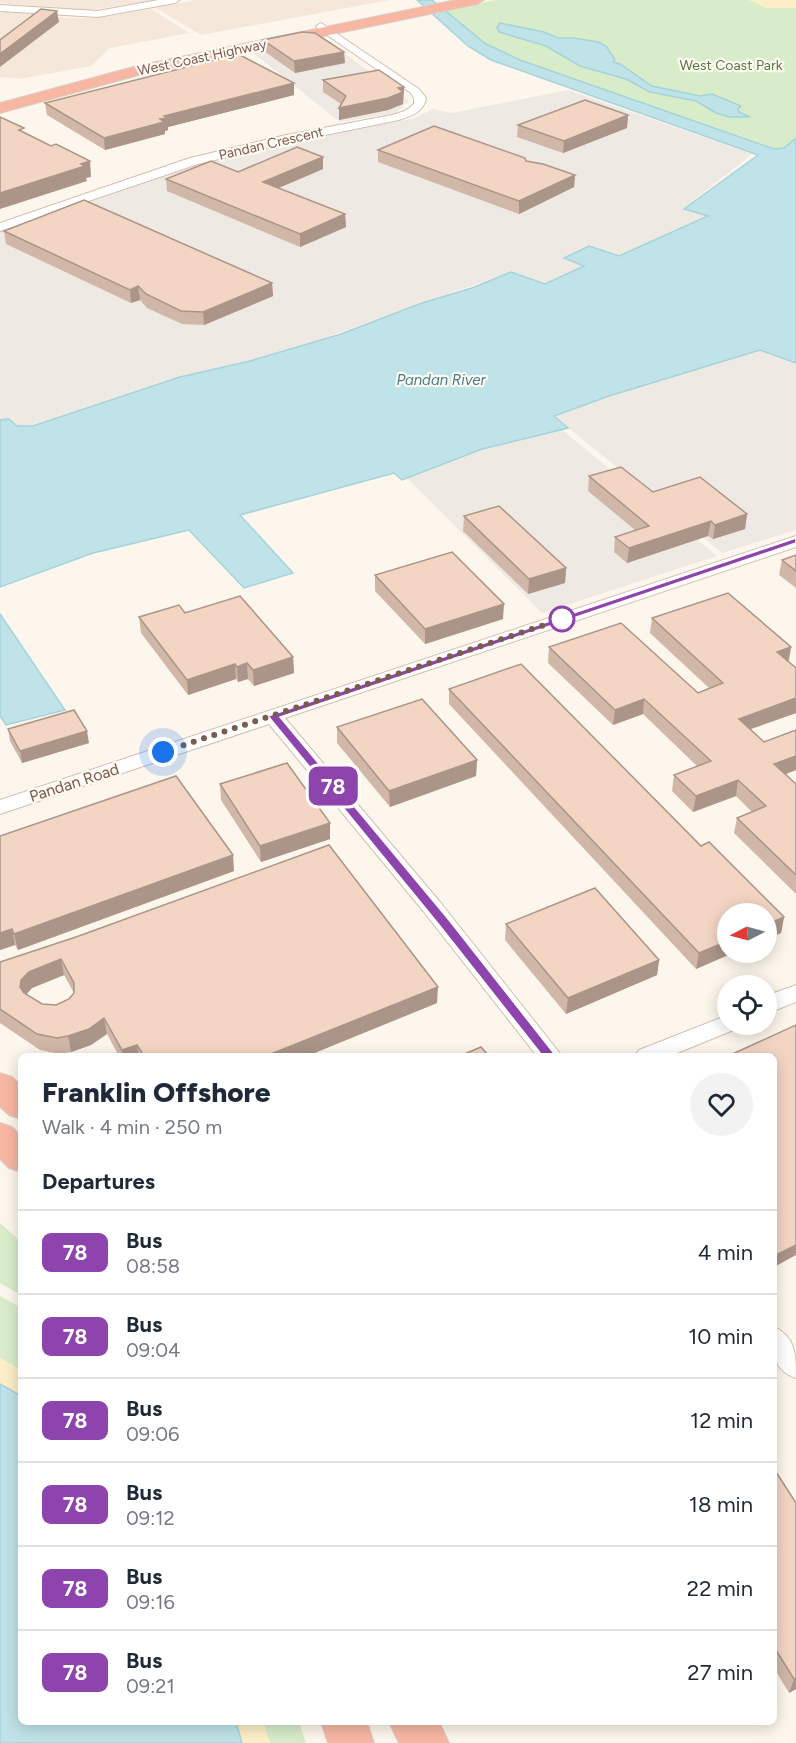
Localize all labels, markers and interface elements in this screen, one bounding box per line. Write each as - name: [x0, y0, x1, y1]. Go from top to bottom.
- street label: West Coast Highway: [136, 35, 269, 79]
- park label: West Coast Park: [679, 57, 783, 74]
- street label: Pandan Crescent: [217, 123, 325, 164]
- water label: Pandan River: [396, 371, 487, 389]
- unlabelled marker: [549, 606, 575, 632]
- your location: [148, 737, 178, 767]
- street label: Pandan Road: [27, 759, 122, 806]
- line badge: 78: [306, 766, 360, 806]
- text: 78: [321, 774, 345, 799]
- north arrow: [717, 903, 777, 963]
- map controls: [717, 903, 777, 1035]
- button: locate: [717, 975, 777, 1035]
- button: heart: [690, 1073, 753, 1136]
- text: Franklin Offshore: [42, 1075, 270, 1109]
- text: Walk · 4 min · 250 m: [42, 1115, 222, 1139]
- text: Departures: [42, 1168, 155, 1195]
- text: Bus: [126, 1227, 162, 1254]
- text: 4 min: [698, 1239, 753, 1266]
- text: 78: [63, 1240, 87, 1265]
- text: 08:58: [126, 1254, 180, 1278]
- text: Bus: [126, 1311, 162, 1338]
- text: 10 min: [688, 1323, 753, 1350]
- text: 78: [63, 1324, 87, 1349]
- text: 09:04: [126, 1338, 180, 1362]
- text: Bus: [126, 1395, 162, 1422]
- text: 12 min: [690, 1407, 753, 1434]
- text: 78: [63, 1408, 87, 1433]
- text: 09:06: [126, 1422, 179, 1446]
- text: Bus: [126, 1479, 162, 1506]
- text: 18 min: [689, 1491, 753, 1518]
- text: 78: [63, 1492, 87, 1517]
- text: 09:12: [126, 1506, 175, 1530]
- text: Bus: [126, 1563, 162, 1590]
- text: 22 min: [687, 1575, 753, 1602]
- text: 78: [63, 1576, 87, 1601]
- text: 09:16: [126, 1590, 175, 1614]
- text: Bus: [126, 1647, 162, 1674]
- text: 27 min: [687, 1659, 753, 1686]
- text: 78: [63, 1660, 87, 1685]
- text: 09:21: [126, 1674, 175, 1698]

